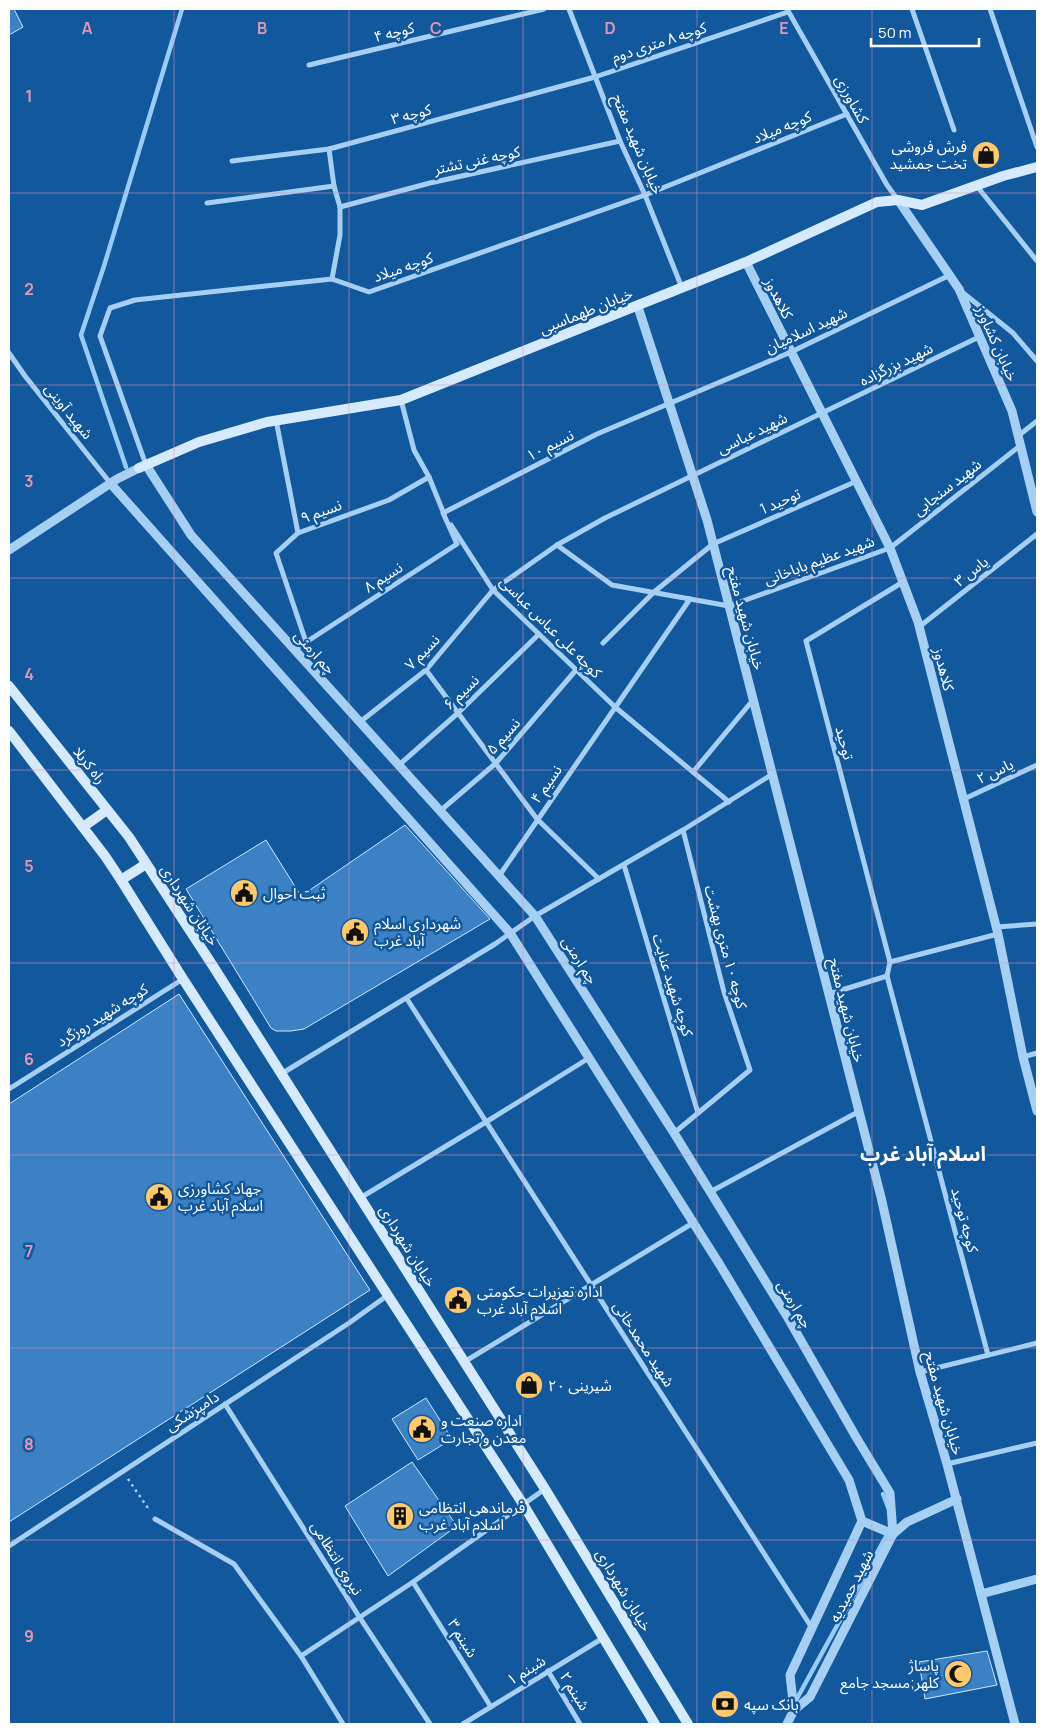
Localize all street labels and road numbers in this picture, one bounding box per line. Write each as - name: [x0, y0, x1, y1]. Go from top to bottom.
- street label: کوچه ۸ متری دوم: [609, 16, 710, 68]
- street label: کوچه ۴: [372, 17, 417, 47]
- street label: کشاورزی: [830, 71, 874, 128]
- street label: خیابان شهید مفتح: [606, 91, 669, 198]
- street label: کوچه ۳: [388, 98, 434, 129]
- street label: کوچه میلاد: [749, 105, 815, 148]
- street label: کوچه غنی تشتر: [431, 140, 523, 180]
- street label: کوچه میلاد: [370, 247, 437, 287]
- street label: کلاهدوز: [759, 273, 799, 323]
- street label: خیابان طهماسبی: [536, 283, 636, 339]
- street label: خیابان کشاورز: [970, 301, 1023, 385]
- street label: شهید اسلامیان: [762, 302, 851, 358]
- street label: شهید بزرگزاده: [856, 337, 936, 391]
- street label: شهید آوینی: [40, 378, 98, 444]
- street label: شهید عباسی: [713, 407, 791, 459]
- street label: نسیم ۱۰: [523, 424, 578, 467]
- street label: شهید سنجابی: [908, 453, 986, 520]
- street label: توحید 1: [756, 483, 804, 519]
- street label: نسیم ۹: [297, 494, 345, 529]
- street label: شهید عظیم باباخانی: [761, 530, 878, 591]
- street label: یاس ۳: [949, 551, 993, 591]
- street label: نسیم ۸: [359, 557, 407, 598]
- street label: خیابان شهید مفتح: [720, 564, 770, 673]
- street label: کوچه علی عباس عباسی: [495, 571, 607, 683]
- street label: چم ارمنی: [289, 625, 341, 679]
- street label: نسیم ۷: [400, 629, 445, 675]
- street label: کلاهدوز: [928, 644, 960, 694]
- street label: نسیم ۶: [438, 670, 484, 715]
- street label: نسیم ۵: [481, 713, 526, 760]
- street label: توحید: [830, 724, 860, 762]
- street label: راه کربلا: [69, 742, 111, 788]
- street label: یاس ۲: [973, 753, 1017, 789]
- street label: نسیم ۴: [525, 761, 568, 808]
- street label: خیابان شهرداری: [156, 860, 224, 950]
- street label: کوچه ۱۰ متری بهشت: [699, 883, 753, 1012]
- street label: کوچه شهید عنایت: [647, 931, 699, 1040]
- street label: چم ارمنی: [556, 932, 603, 989]
- street label: خیابان شهید مفتح: [822, 956, 870, 1065]
- street label: کوچه شهید روزگرد: [52, 978, 152, 1052]
- street label: کوچه توحید: [946, 1185, 984, 1256]
- street label: خیابان شهرداری: [374, 1201, 442, 1291]
- street label: چم ارمنی: [772, 1276, 818, 1333]
- street label: شهید محمدخانی: [608, 1297, 680, 1391]
- street label: خیابان شهید مفتح: [917, 1349, 969, 1458]
- street label: دامپزشکی: [161, 1386, 223, 1436]
- street label: نیروی انتظامی: [306, 1517, 368, 1599]
- street label: خیابان شهرداری: [591, 1545, 657, 1635]
- street label: شهید حمیدیه: [824, 1546, 878, 1626]
- street label: شبنم ۳: [442, 1615, 483, 1662]
- street label: شبنم ۱: [503, 1650, 550, 1691]
- street label: شبنم ۲: [554, 1668, 595, 1715]

